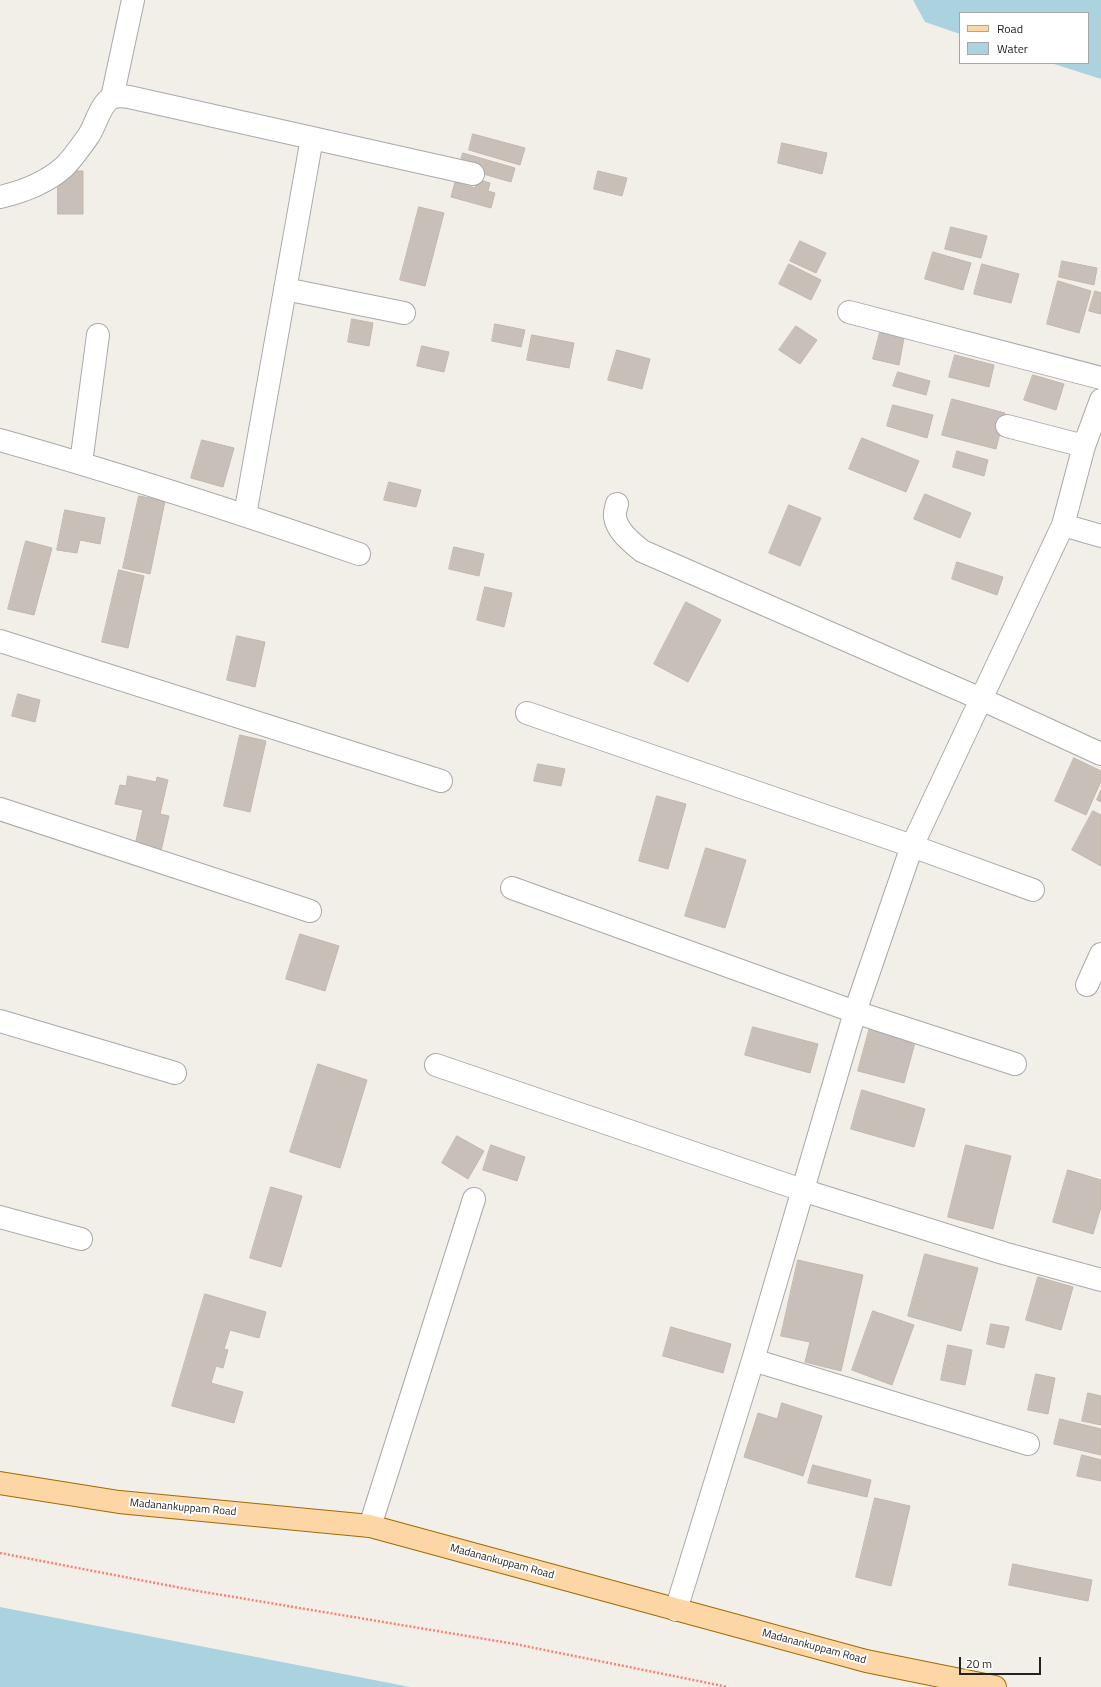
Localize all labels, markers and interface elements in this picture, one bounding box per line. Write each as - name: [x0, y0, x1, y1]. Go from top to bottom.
- legend: [959, 12, 1089, 64]
- text: Road: [997, 19, 1023, 38]
- text: Water: [997, 39, 1028, 58]
- street label: Madanankuppam Road: [129, 1497, 237, 1519]
- street label: Madanankuppam Road: [449, 1542, 555, 1582]
- street label: Madanankuppam Road: [761, 1627, 867, 1667]
- scale bar: [961, 1649, 1043, 1675]
- text: 20 m: [966, 1654, 992, 1673]

